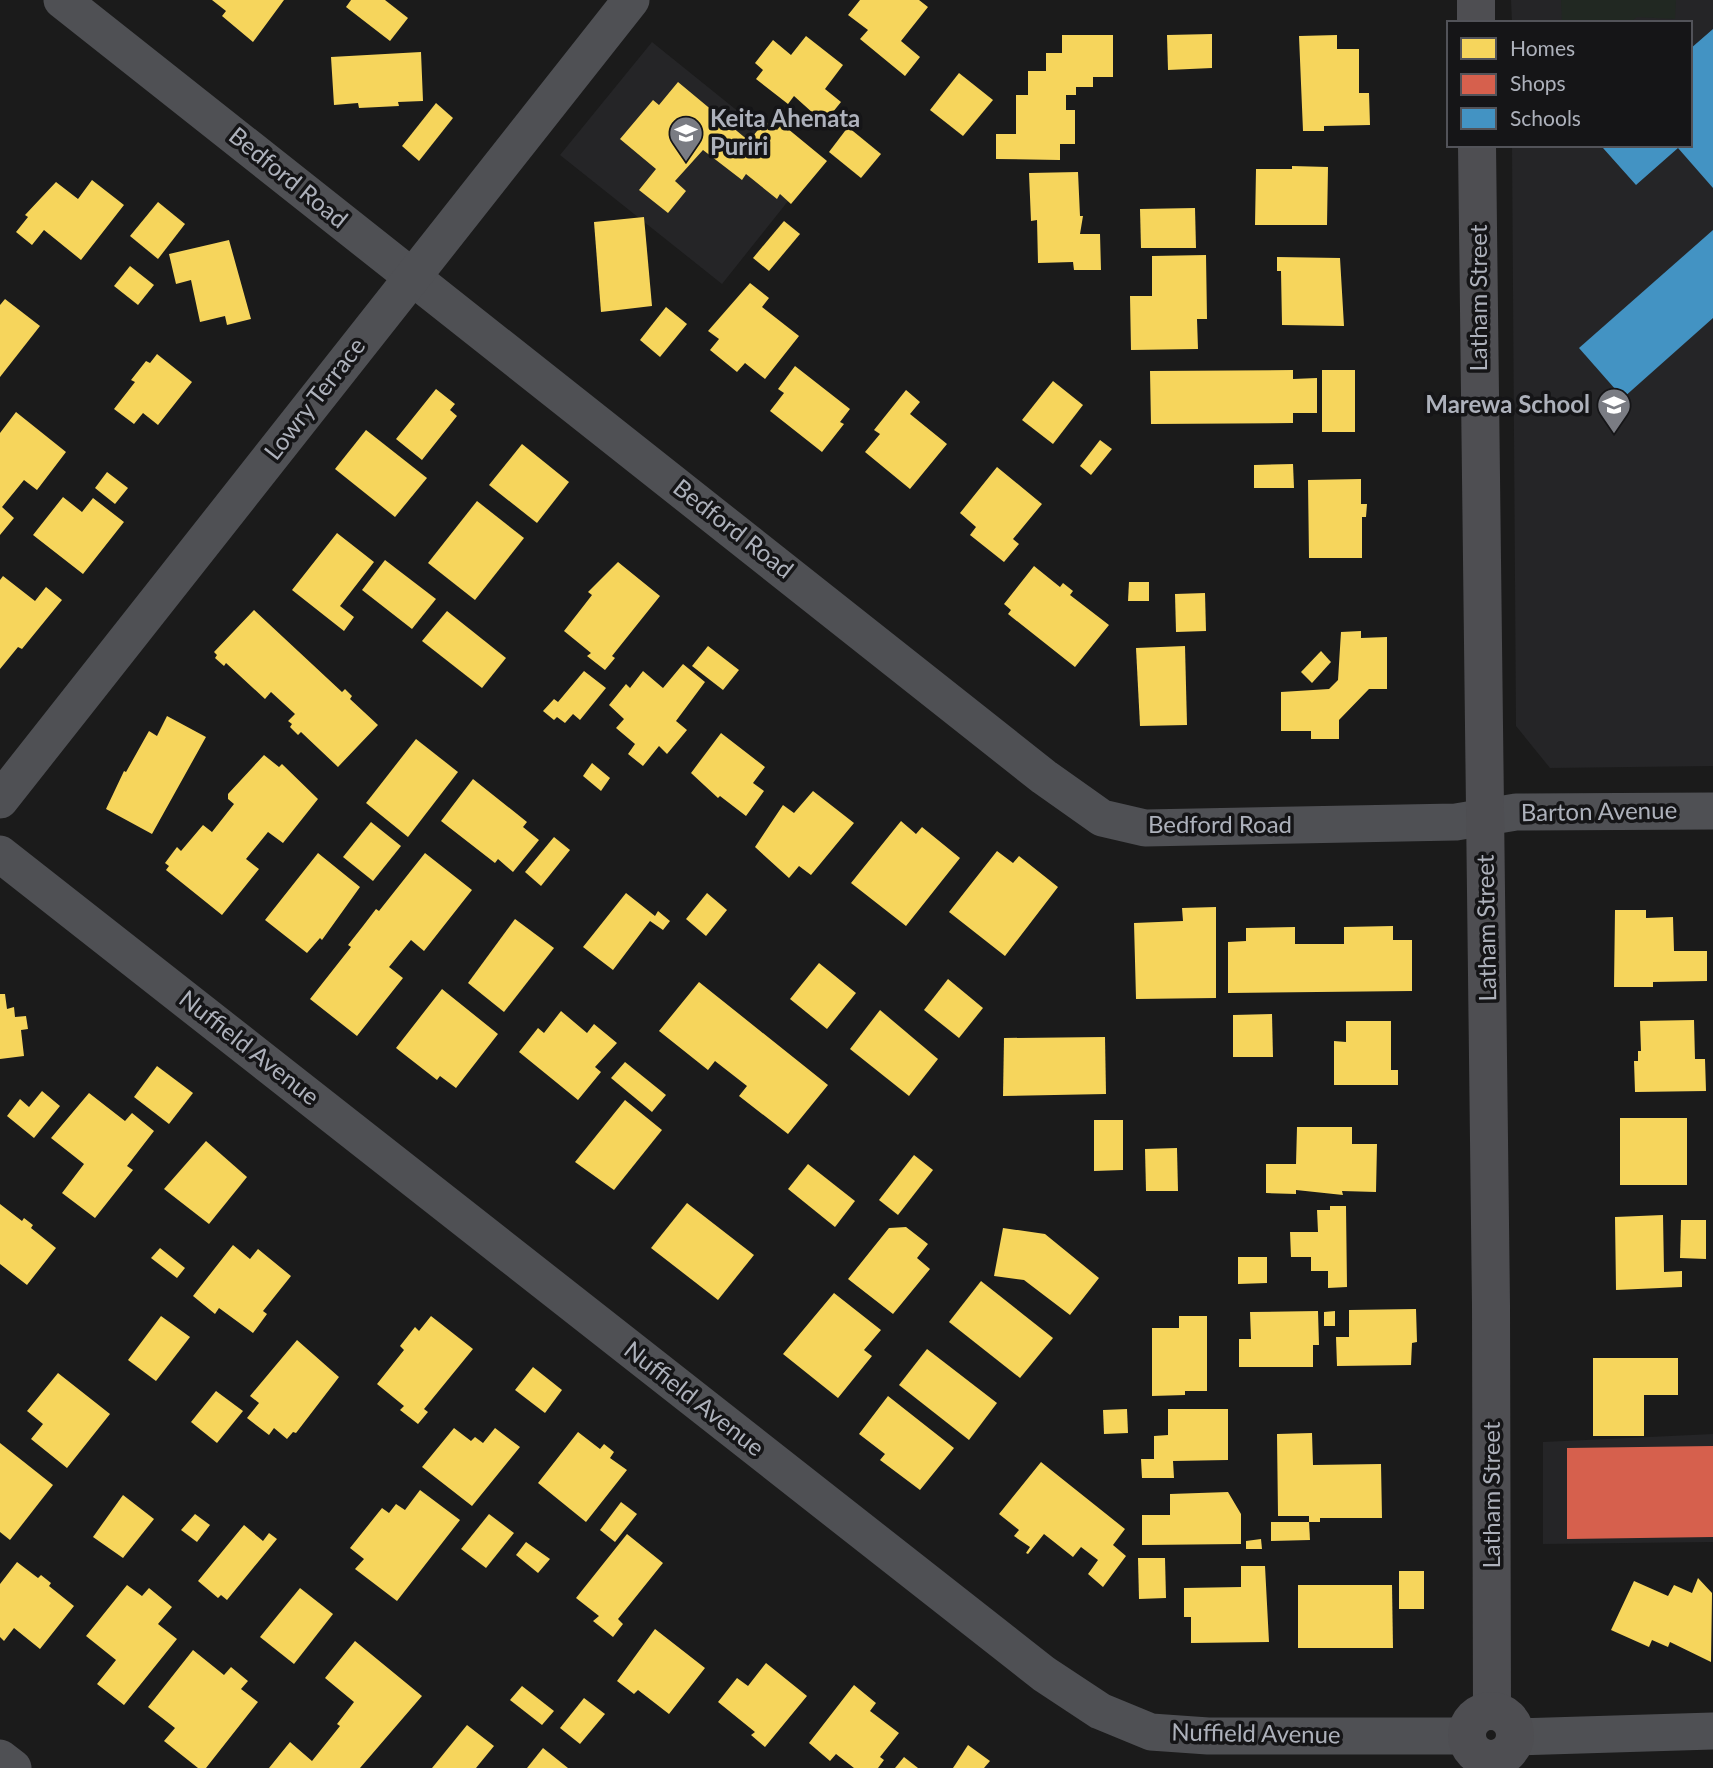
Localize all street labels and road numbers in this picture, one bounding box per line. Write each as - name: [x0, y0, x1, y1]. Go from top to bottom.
- street label: Bedford Road: [224, 120, 354, 233]
- street label: Latham Street: [1463, 224, 1492, 372]
- street label: Lowry Terrace: [257, 331, 370, 465]
- street label: Bedford Road: [668, 472, 800, 584]
- street label: Barton Avenue: [1521, 795, 1677, 826]
- street label: Bedford Road: [1148, 809, 1292, 838]
- street label: Latham Street: [1470, 854, 1501, 1002]
- street label: Nuffield Avenue: [174, 983, 326, 1110]
- street label: Nuffield Avenue: [619, 1334, 771, 1461]
- street label: Latham Street: [1476, 1421, 1505, 1569]
- street label: Nuffield Avenue: [1171, 1717, 1341, 1748]

